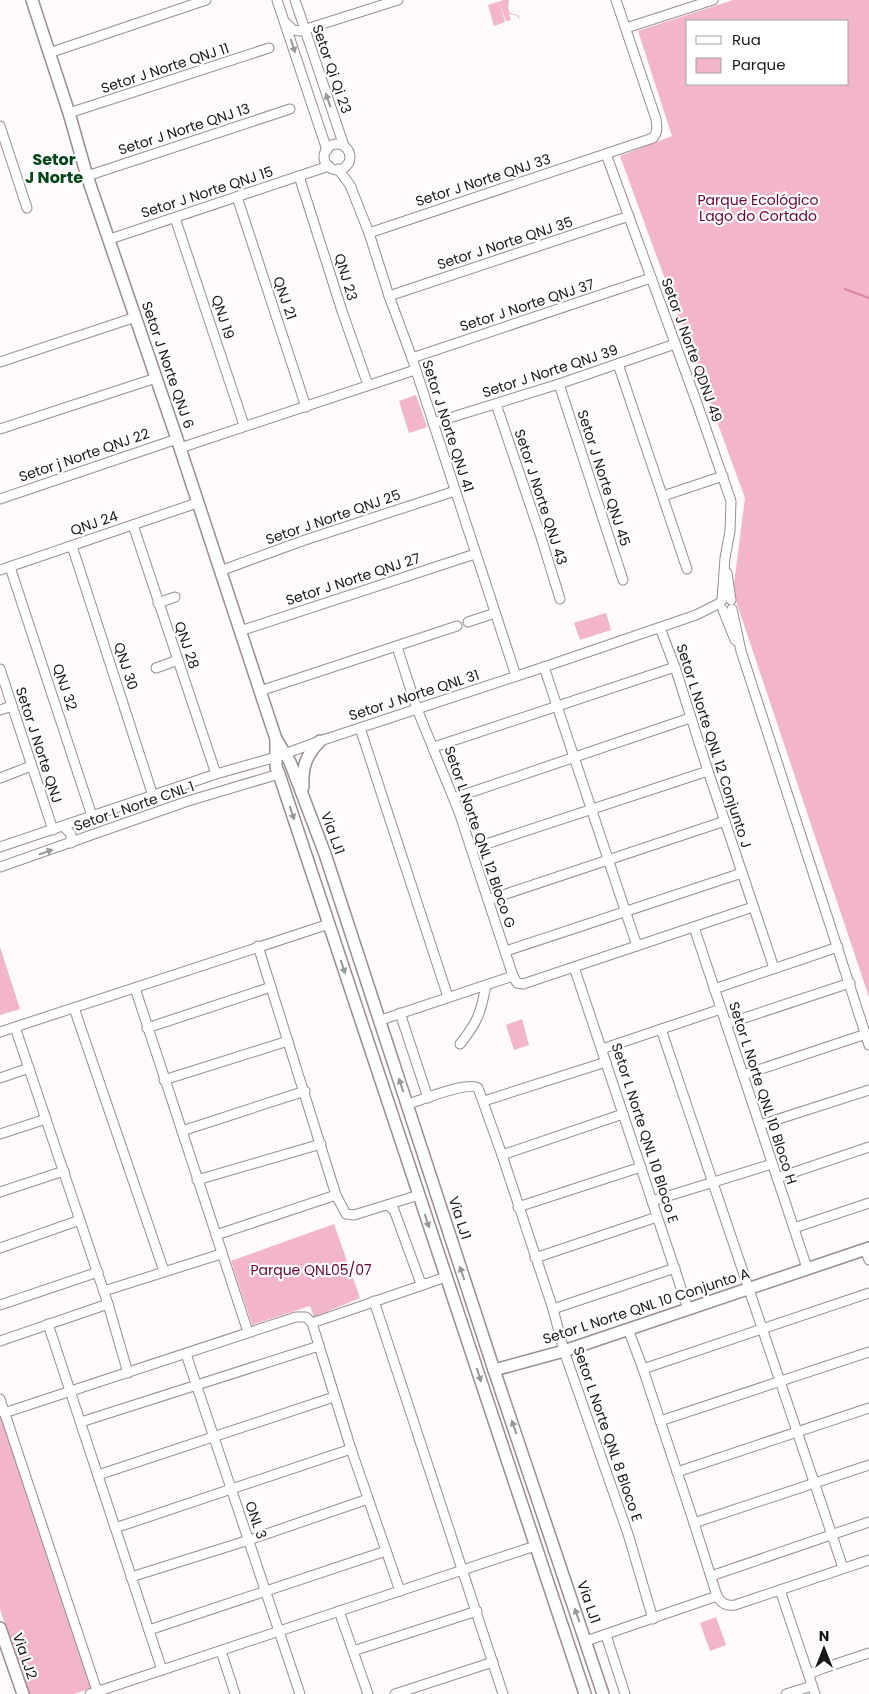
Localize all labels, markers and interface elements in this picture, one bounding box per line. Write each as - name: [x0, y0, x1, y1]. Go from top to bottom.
- legend: [686, 20, 849, 85]
- street label: Setor Qi Qi 23: [307, 22, 357, 116]
- text: Rua: [732, 29, 761, 50]
- street label: Setor J Norte QNJ 11: [98, 38, 232, 98]
- one-way arrow: [290, 39, 297, 54]
- text: Parque: [732, 54, 785, 75]
- one-way arrow: [324, 92, 332, 107]
- street label: Setor J Norte QNJ 13: [116, 98, 252, 160]
- district label: Setor J Norte: [25, 148, 83, 189]
- street label: Setor J Norte QNJ 33: [413, 149, 553, 211]
- street label: Setor J Norte QNJ 15: [138, 161, 276, 223]
- park label: Parque Ecológico Lago do Cortado: [697, 190, 819, 226]
- street label: Setor J Norte QNJ 35: [435, 212, 575, 274]
- street label: QNJ 23: [329, 251, 363, 303]
- street label: QNJ 21: [268, 274, 302, 322]
- street label: Setor J Norte QNJ 37: [457, 274, 597, 336]
- street label: Setor J Norte QDNJ 49: [657, 275, 727, 425]
- street label: QNJ 19: [206, 292, 240, 342]
- street label: Setor J Norte QNJ 6: [137, 299, 199, 431]
- street label: Setor J Norte QNJ 39: [480, 340, 620, 402]
- street label: Setor J Norte QNJ 41: [417, 357, 479, 495]
- street label: Setor J Norte QNJ 45: [573, 407, 635, 549]
- street label: Setor j Norte QNJ 22: [16, 423, 152, 487]
- street label: Setor J Norte QNJ 43: [510, 427, 572, 567]
- street label: Setor J Norte QNJ 25: [263, 485, 403, 549]
- street label: QNJ 24: [68, 506, 121, 540]
- street label: Setor J Norte QNJ 27: [283, 548, 423, 610]
- street label: QNJ 28: [170, 619, 204, 672]
- street label: QNJ 30: [109, 640, 143, 692]
- street label: Setor L Norte QNL 12 Conjunto J: [672, 641, 756, 851]
- street label: QNJ 32: [48, 661, 82, 713]
- street label: Setor J Norte QNL 31: [346, 664, 482, 726]
- street label: Setor J Norte QNJ: [11, 684, 67, 806]
- street label: Setor L Norte QNL 12 Bloco G: [439, 743, 521, 931]
- street label: Setor L Norte CNL 1: [71, 776, 197, 836]
- one-way arrow: [289, 806, 296, 821]
- street label: Via LJ1: [316, 809, 350, 857]
- one-way arrow: [39, 848, 54, 855]
- one-way arrow: [340, 960, 347, 975]
- street label: Setor L Norte QNL 10 Bloco H: [724, 999, 802, 1187]
- street label: Setor L Norte QNL 10 Bloco E: [606, 1040, 684, 1226]
- one-way arrow: [397, 1078, 405, 1093]
- street label: Via LJ1: [444, 1194, 476, 1242]
- one-way arrow: [424, 1214, 432, 1229]
- park label: Parque QNL05/07: [250, 1260, 372, 1280]
- street label: Setor L Norte QNL 10 Conjunto A: [540, 1263, 752, 1349]
- one-way arrow: [458, 1266, 466, 1281]
- street label: Setor L Norte QNL 8 Bloco E: [569, 1344, 647, 1524]
- one-way arrow: [476, 1368, 483, 1383]
- one-way arrow: [510, 1420, 517, 1435]
- street label: ONL 3: [240, 1498, 272, 1542]
- street label: Via LJ1: [572, 1578, 606, 1626]
- one-way arrow: [573, 1607, 580, 1622]
- north arrow: [799, 1624, 849, 1674]
- text: N: [819, 1626, 829, 1646]
- street label: Via LJ2: [8, 1630, 42, 1682]

